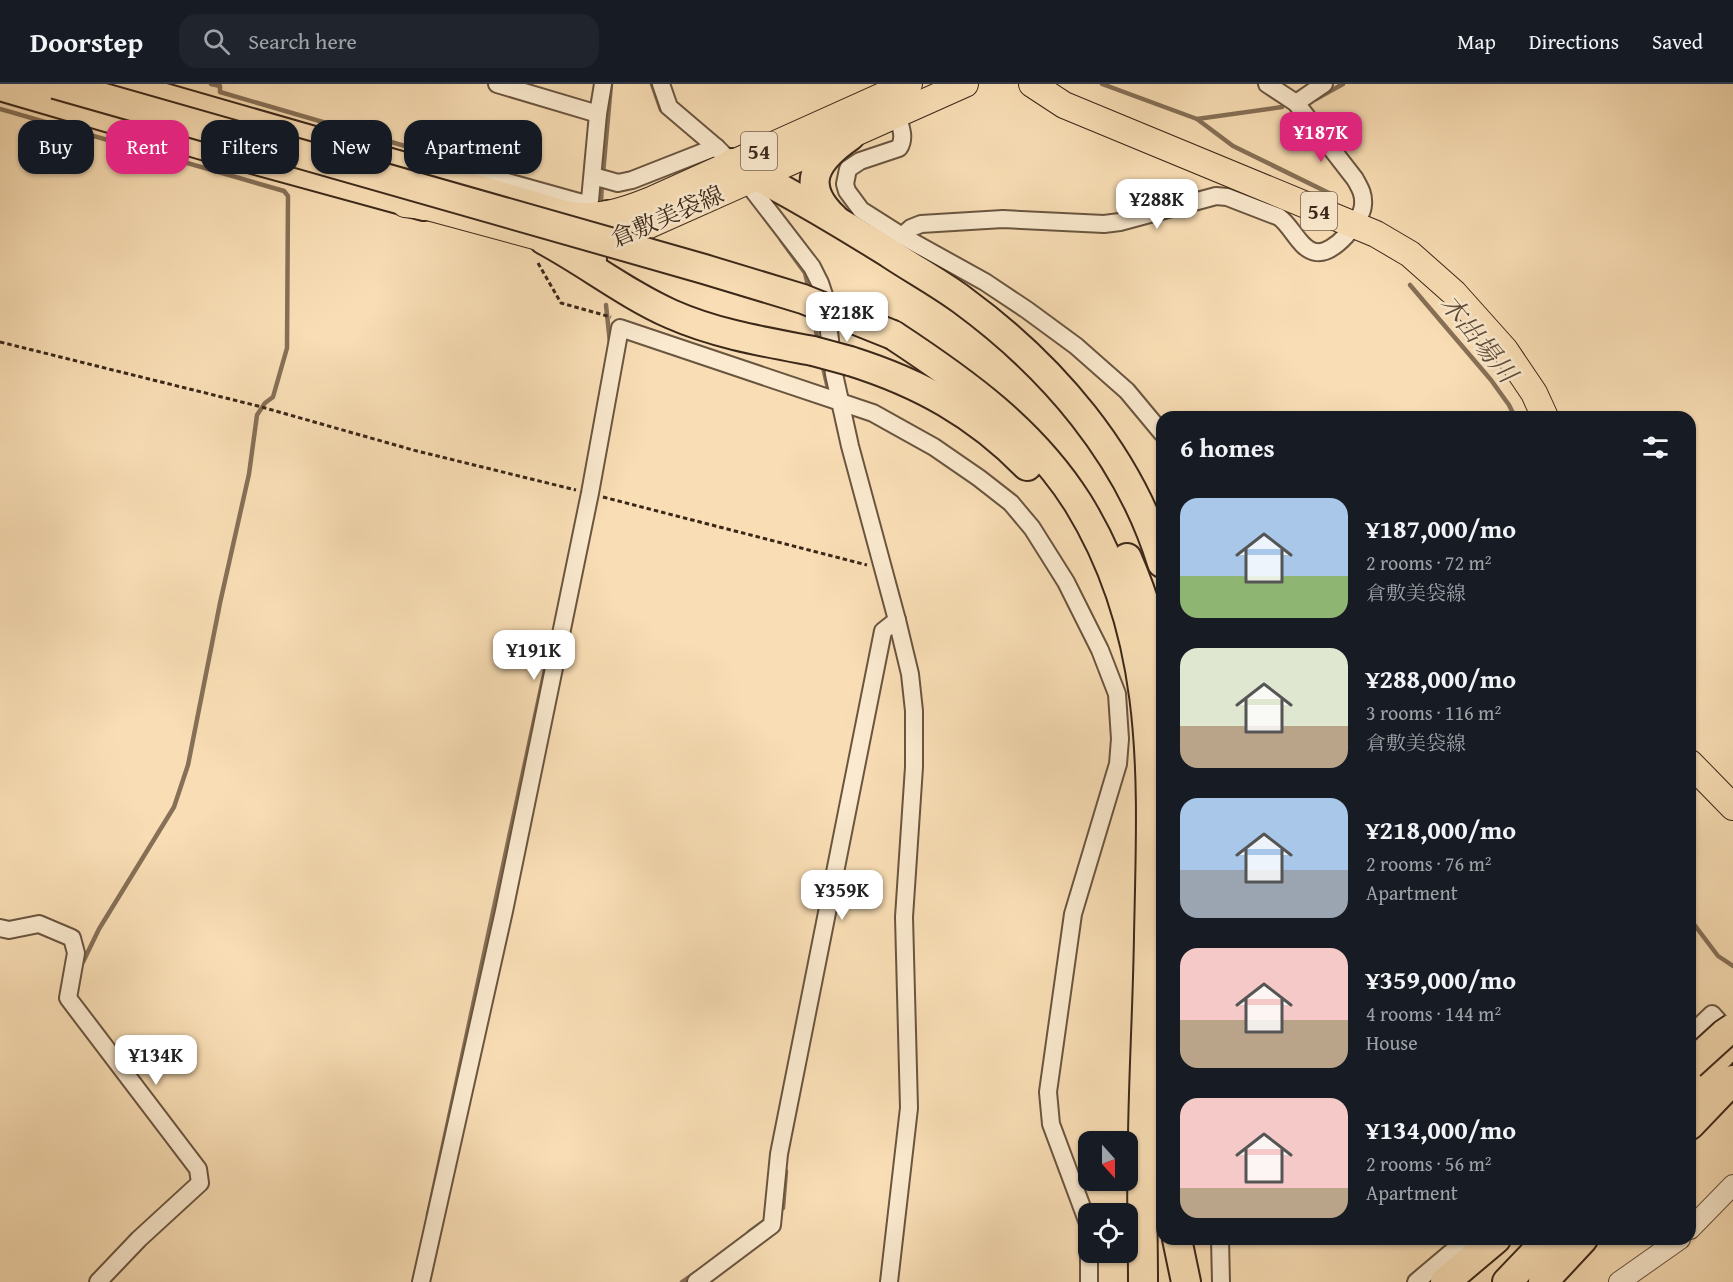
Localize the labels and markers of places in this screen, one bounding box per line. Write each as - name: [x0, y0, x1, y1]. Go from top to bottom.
- pin: ¥187K: [1279, 112, 1363, 163]
- pin: ¥288K: [1115, 179, 1199, 230]
- pin: ¥218K: [805, 292, 889, 343]
- pin: ¥191K: [492, 630, 576, 681]
- pin: ¥359K: [800, 870, 884, 921]
- pin: ¥134K: [114, 1035, 198, 1086]

